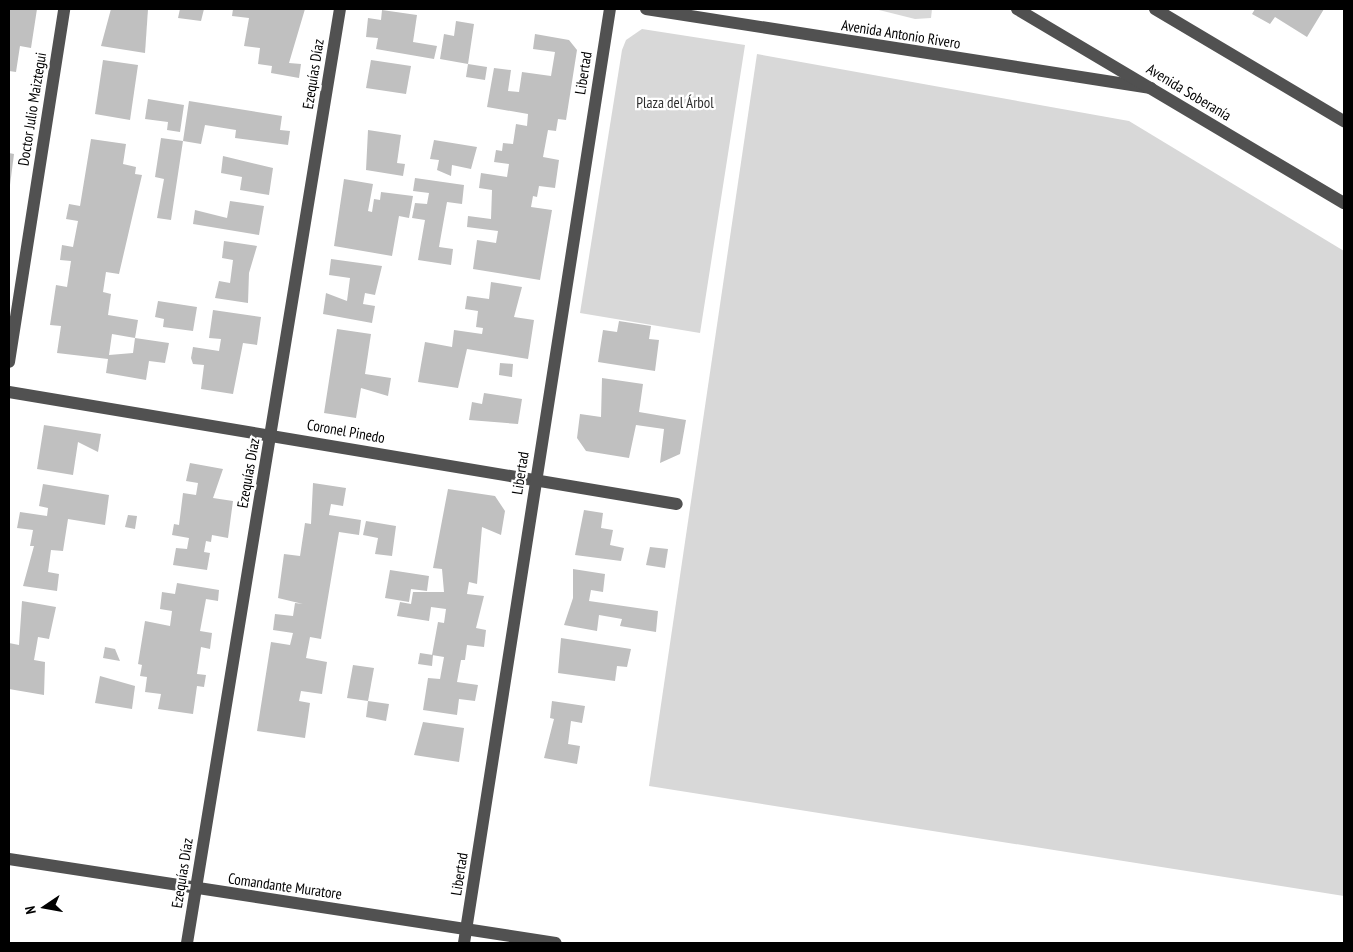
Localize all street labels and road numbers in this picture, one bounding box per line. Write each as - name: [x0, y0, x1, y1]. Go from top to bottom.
- street label: Avenida Antonio Rivero: [840, 16, 962, 52]
- street label: Ezequías Díaz: [299, 38, 327, 110]
- street label: Libertad: [571, 50, 595, 96]
- street label: Doctor Julio Maiztegui: [14, 51, 50, 167]
- street label: Avenida Soberanía: [1143, 60, 1235, 124]
- street label: Coronel Pinedo: [306, 415, 386, 447]
- street label: Ezequías Díaz: [233, 437, 263, 509]
- street label: Libertad: [508, 450, 532, 496]
- street label: Ezequías Díaz: [168, 837, 196, 909]
- street label: Libertad: [447, 851, 471, 897]
- street label: Comandante Muratore: [227, 869, 343, 903]

